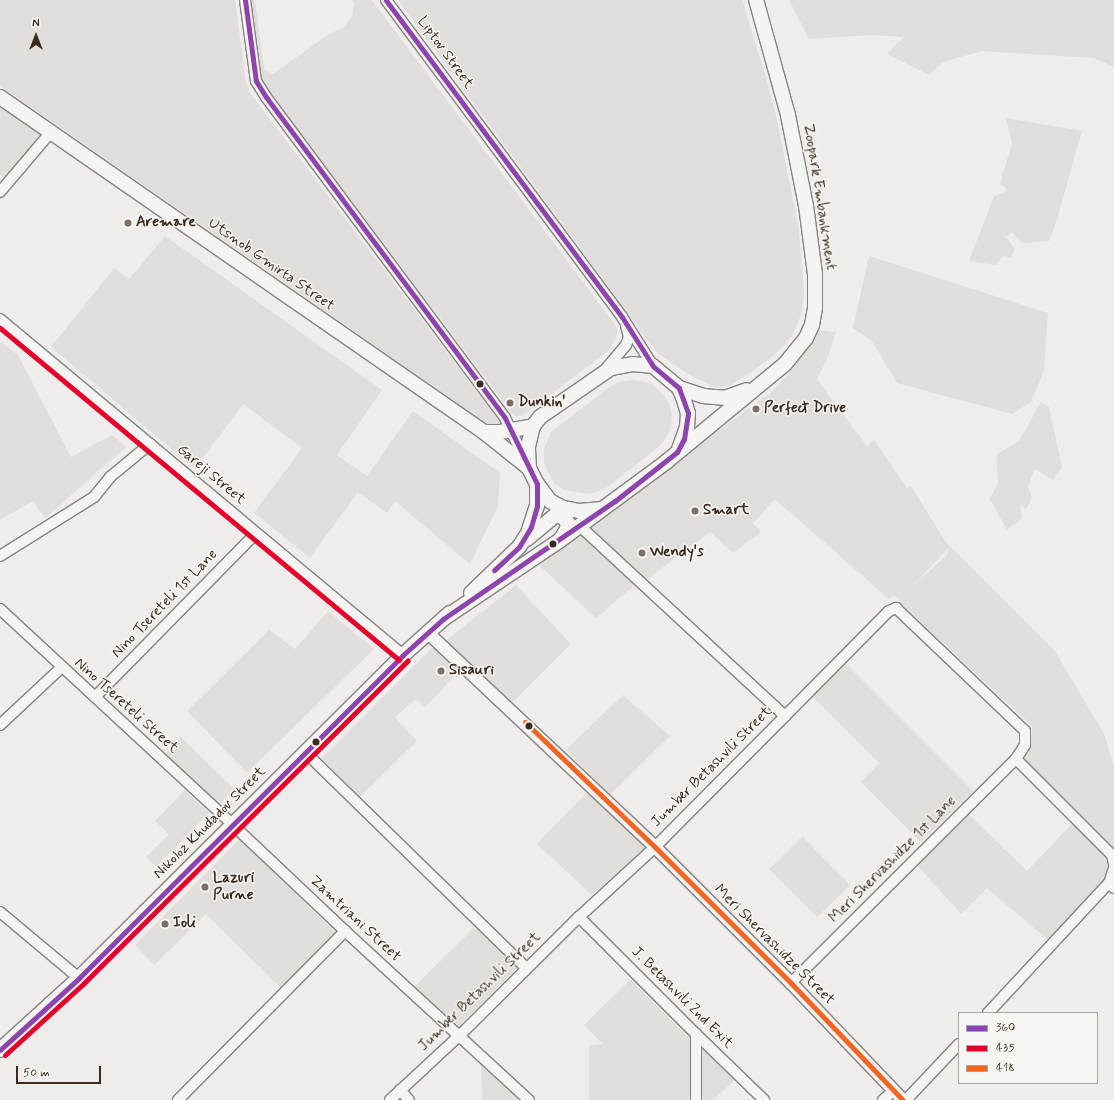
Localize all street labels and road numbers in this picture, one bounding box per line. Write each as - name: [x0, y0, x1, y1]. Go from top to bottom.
- street label: Liptov Street: [413, 13, 477, 93]
- street label: Zoopark Embankment: [798, 119, 840, 275]
- street label: Utsnob Gmirta Street: [204, 214, 338, 316]
- street label: Gareji Street: [173, 441, 249, 509]
- street label: Nino Tsereteli 1st Lane: [107, 545, 223, 663]
- street label: Nino Tsereteli Street: [69, 654, 183, 758]
- street label: Jumber Betashvili Street: [648, 703, 776, 831]
- street label: Nikoloz Khudadov Street: [149, 762, 271, 884]
- street label: Meri Shervashidze 1st Lane: [825, 792, 961, 928]
- street label: Zamtriani Street: [306, 872, 404, 966]
- street label: Meri Shervashidze Street: [710, 881, 838, 1009]
- street label: Jumber Betashvili Street: [415, 929, 545, 1055]
- street label: J. Betashvili 2nd Exit: [628, 944, 736, 1052]

